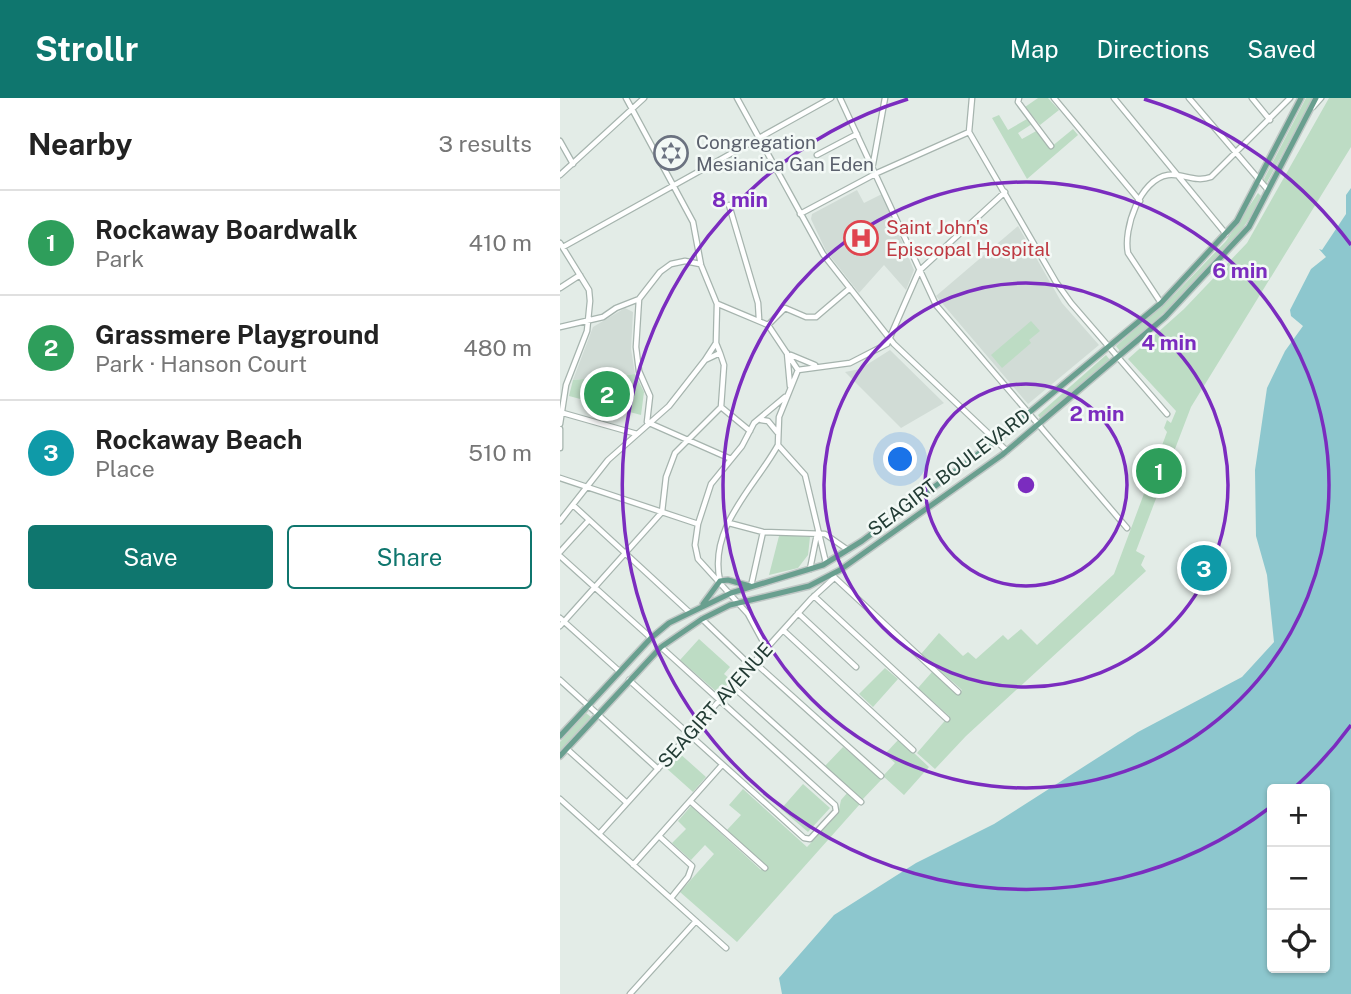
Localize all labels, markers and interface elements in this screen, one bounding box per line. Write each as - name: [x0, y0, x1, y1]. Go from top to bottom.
- text: Strollr: [35, 30, 138, 68]
- text: Map: [1010, 35, 1059, 63]
- text: Directions: [1097, 35, 1209, 63]
- text: Saved: [1247, 35, 1316, 63]
- text: Nearby: [28, 126, 132, 162]
- text: 3 results: [438, 130, 532, 157]
- place label: Congregation Mesianica Gan Eden: [696, 131, 874, 175]
- synagogue icon: Congregation Mesianica Gan Eden: [652, 134, 690, 172]
- text: 8 min: [712, 187, 768, 212]
- text: Rockaway Boardwalk: [95, 214, 358, 245]
- place label: Saint John's Episcopal Hospital: [886, 216, 1051, 260]
- hospital icon: Saint John's Episcopal Hospital: [842, 219, 880, 257]
- text: 1: [46, 229, 56, 256]
- text: 410 m: [469, 229, 532, 256]
- text: Park: [95, 245, 144, 272]
- text: 6 min: [1212, 258, 1268, 283]
- text: Grassmere Playground: [95, 319, 379, 350]
- text: 4 min: [1141, 330, 1197, 355]
- text: 2: [44, 334, 58, 361]
- text: 480 m: [463, 334, 532, 361]
- text: Park · Hanson Court: [95, 350, 307, 377]
- pin: 2: [584, 368, 630, 420]
- text: 2 min: [1069, 401, 1125, 426]
- street label: SEAGIRT BOULEVARD: [863, 404, 1035, 540]
- text: Rockaway Beach: [95, 424, 302, 455]
- text: 3: [43, 439, 59, 466]
- text: 510 m: [468, 439, 532, 466]
- your location: [883, 442, 917, 476]
- pin: 1: [1136, 445, 1182, 497]
- text: Place: [95, 455, 155, 482]
- centre of rings: [1014, 473, 1038, 497]
- button: Save: [28, 525, 273, 589]
- button: Share: [287, 525, 532, 589]
- pin: 3: [1181, 542, 1227, 594]
- street label: SEAGIRT AVENUE: [653, 638, 777, 772]
- map controls: [1267, 784, 1330, 973]
- button: +: [1267, 784, 1330, 847]
- button: −: [1267, 847, 1330, 910]
- button: locate: [1267, 910, 1330, 973]

